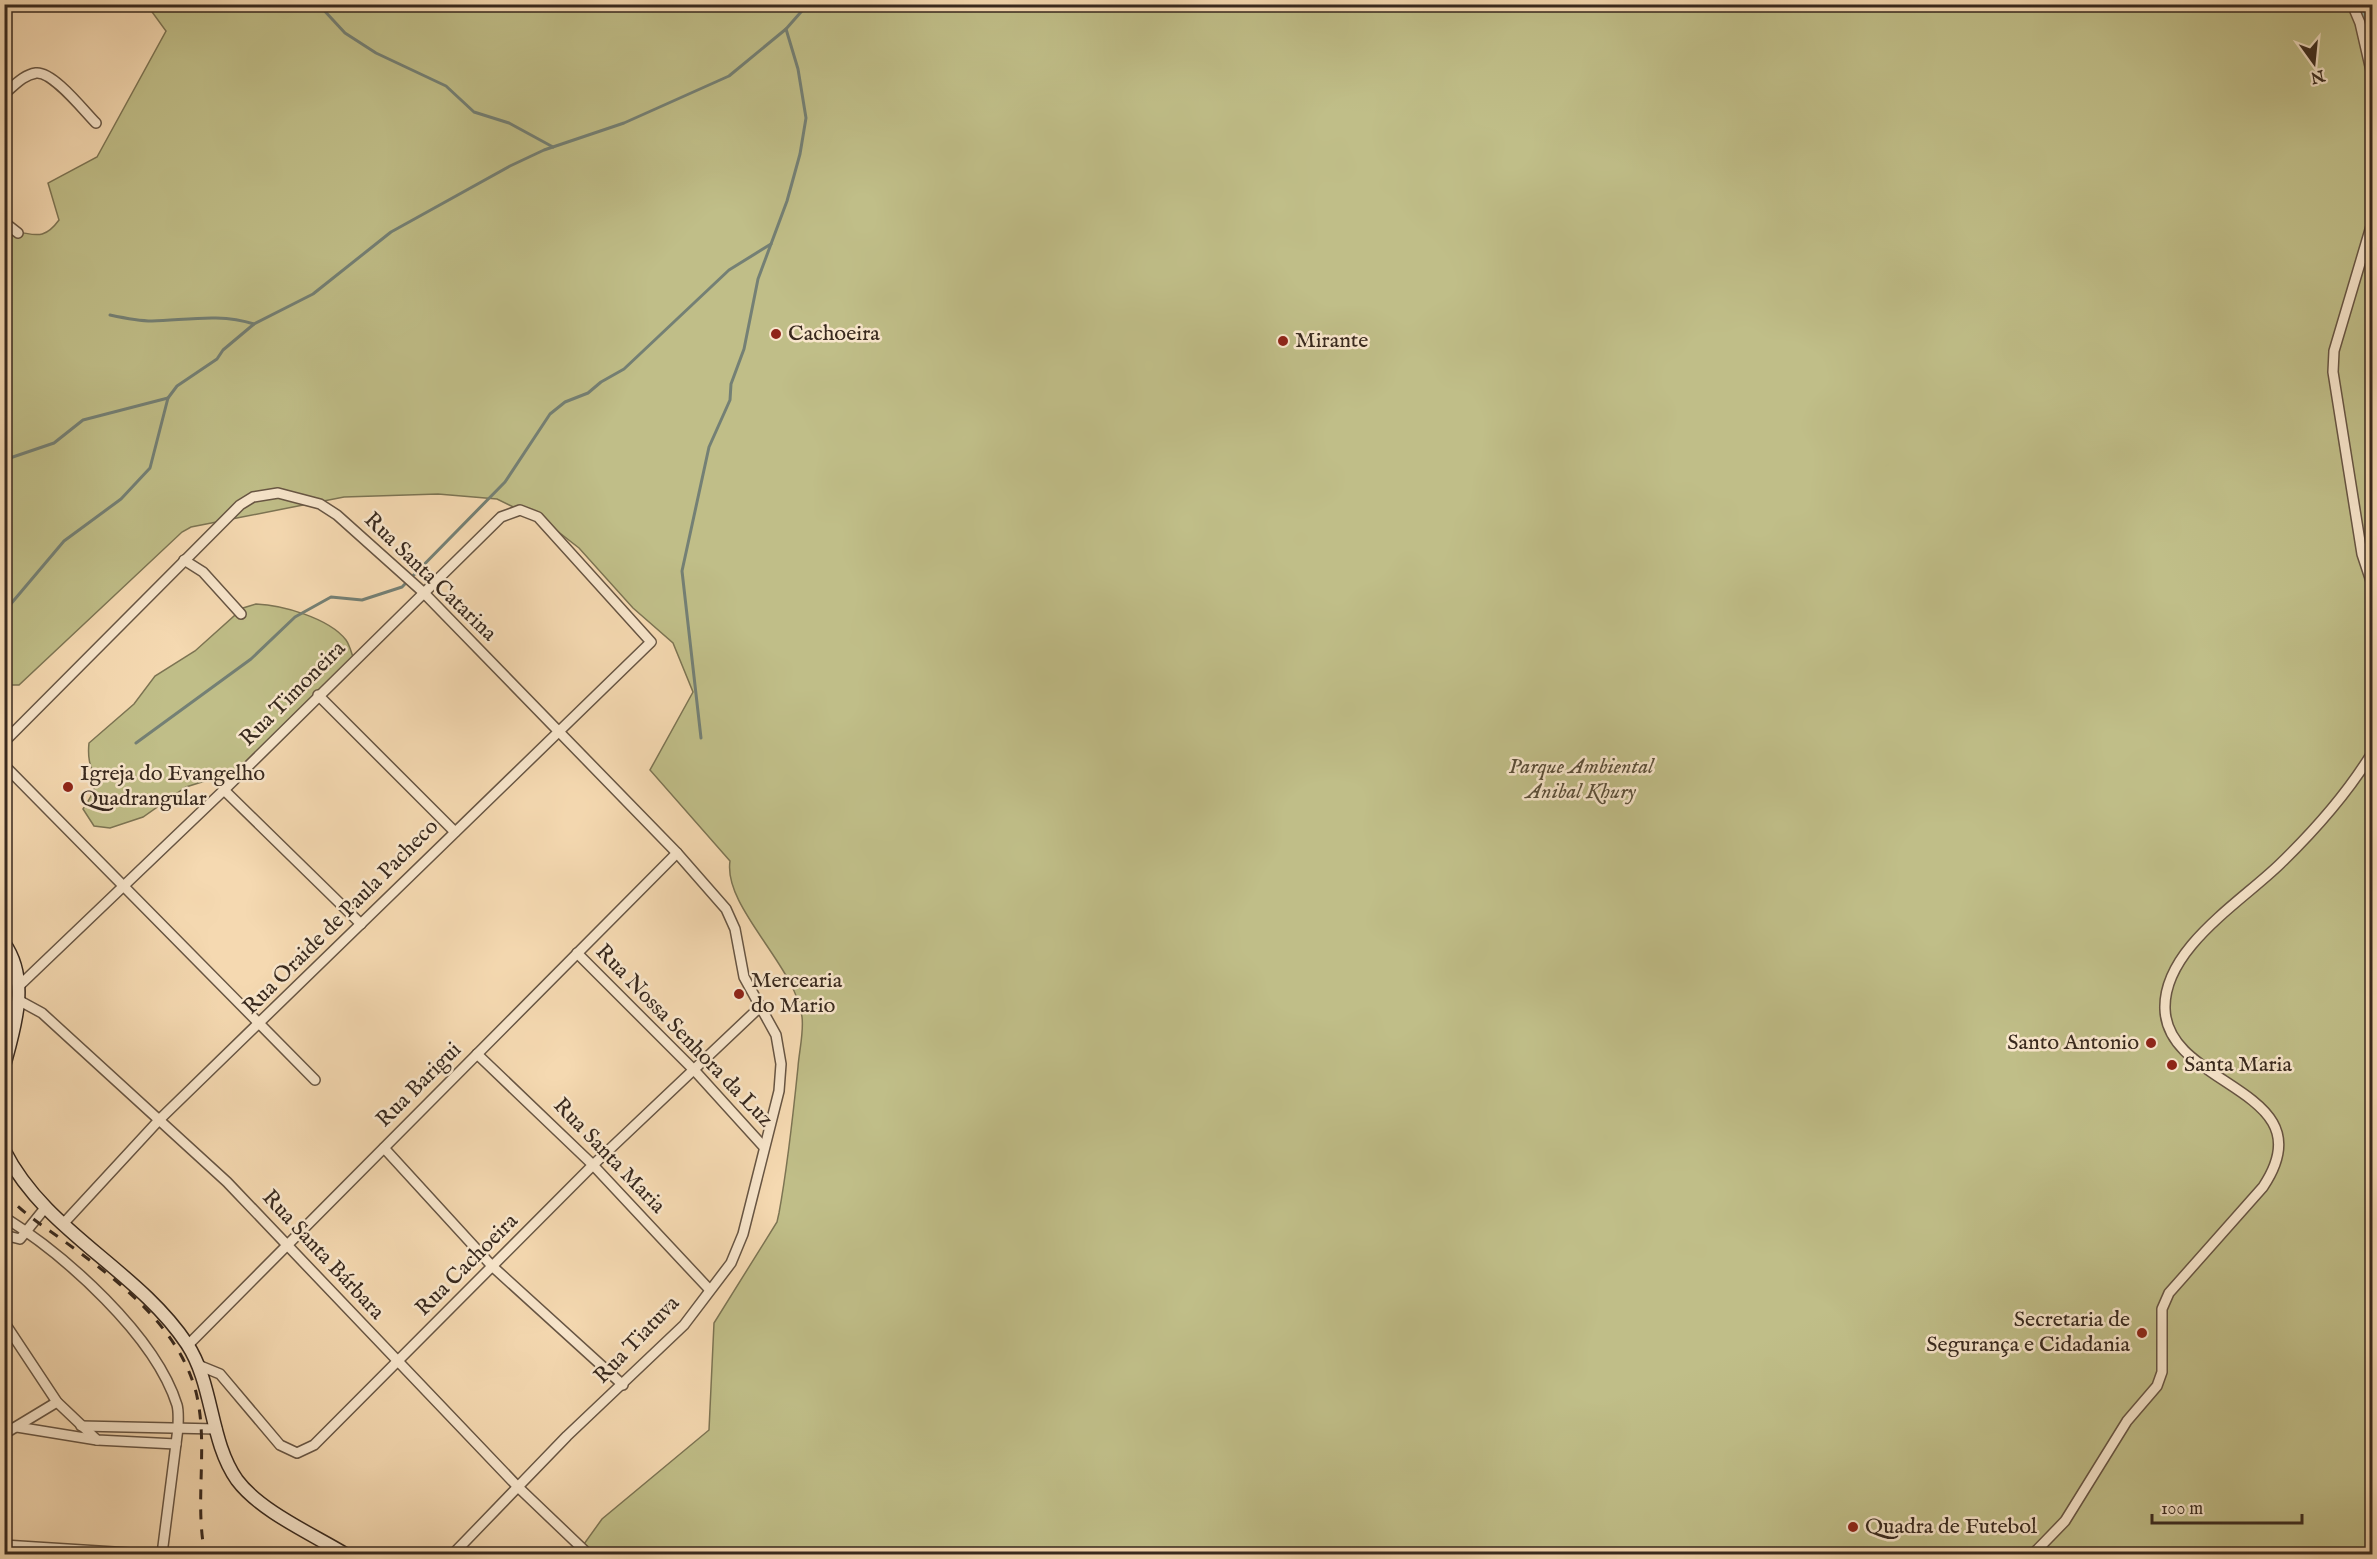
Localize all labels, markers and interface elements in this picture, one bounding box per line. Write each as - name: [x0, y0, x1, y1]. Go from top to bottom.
- north arrow: [2284, 33, 2344, 93]
- text: N: [2308, 64, 2328, 87]
- place label: Cachoeira: [788, 320, 880, 348]
- marker: Cachoeira: [769, 327, 783, 341]
- place label: Mirante: [1295, 327, 1368, 355]
- marker: Mirante: [1276, 334, 1290, 348]
- street label: Rua Santa Catarina: [358, 506, 503, 648]
- street label: Rua Timoneira: [234, 635, 352, 753]
- park label: Parque Ambiental Anibal Khury: [1509, 753, 1655, 806]
- place label: Igreja do Evangelho Quadrangular: [80, 760, 265, 813]
- marker: Igreja do Evangelho Quadrangular: [61, 780, 75, 794]
- street label: Rua Oraide de Paula Pacheco: [237, 813, 445, 1021]
- street label: Rua Nossa Senhora da Luz: [589, 938, 779, 1134]
- place label: Mercearia do Mario: [751, 967, 843, 1020]
- marker: Mercearia do Mario: [732, 987, 746, 1001]
- place label: Santo Antonio: [2007, 1029, 2139, 1057]
- street label: Rua Barigui: [370, 1036, 468, 1134]
- marker: Santo Antonio: [2144, 1036, 2158, 1050]
- place label: Santa Maria: [2184, 1051, 2292, 1079]
- marker: Santa Maria: [2165, 1058, 2179, 1072]
- street label: Rua Santa Maria: [547, 1092, 672, 1220]
- street label: Rua Santa Bárbara: [256, 1184, 391, 1326]
- street label: Rua Cachoeira: [410, 1207, 525, 1322]
- street label: Rua Tiatuva: [588, 1290, 686, 1390]
- place label: Secretaria de Segurança e Cidadania: [1926, 1306, 2130, 1359]
- marker: Secretaria de Segurança e Cidadania: [2135, 1326, 2149, 1340]
- scale bar: [2152, 1487, 2302, 1525]
- text: 100 m: [2161, 1498, 2203, 1521]
- place label: Quadra de Futebol: [1865, 1513, 2037, 1541]
- marker: Quadra de Futebol: [1846, 1520, 1860, 1534]

